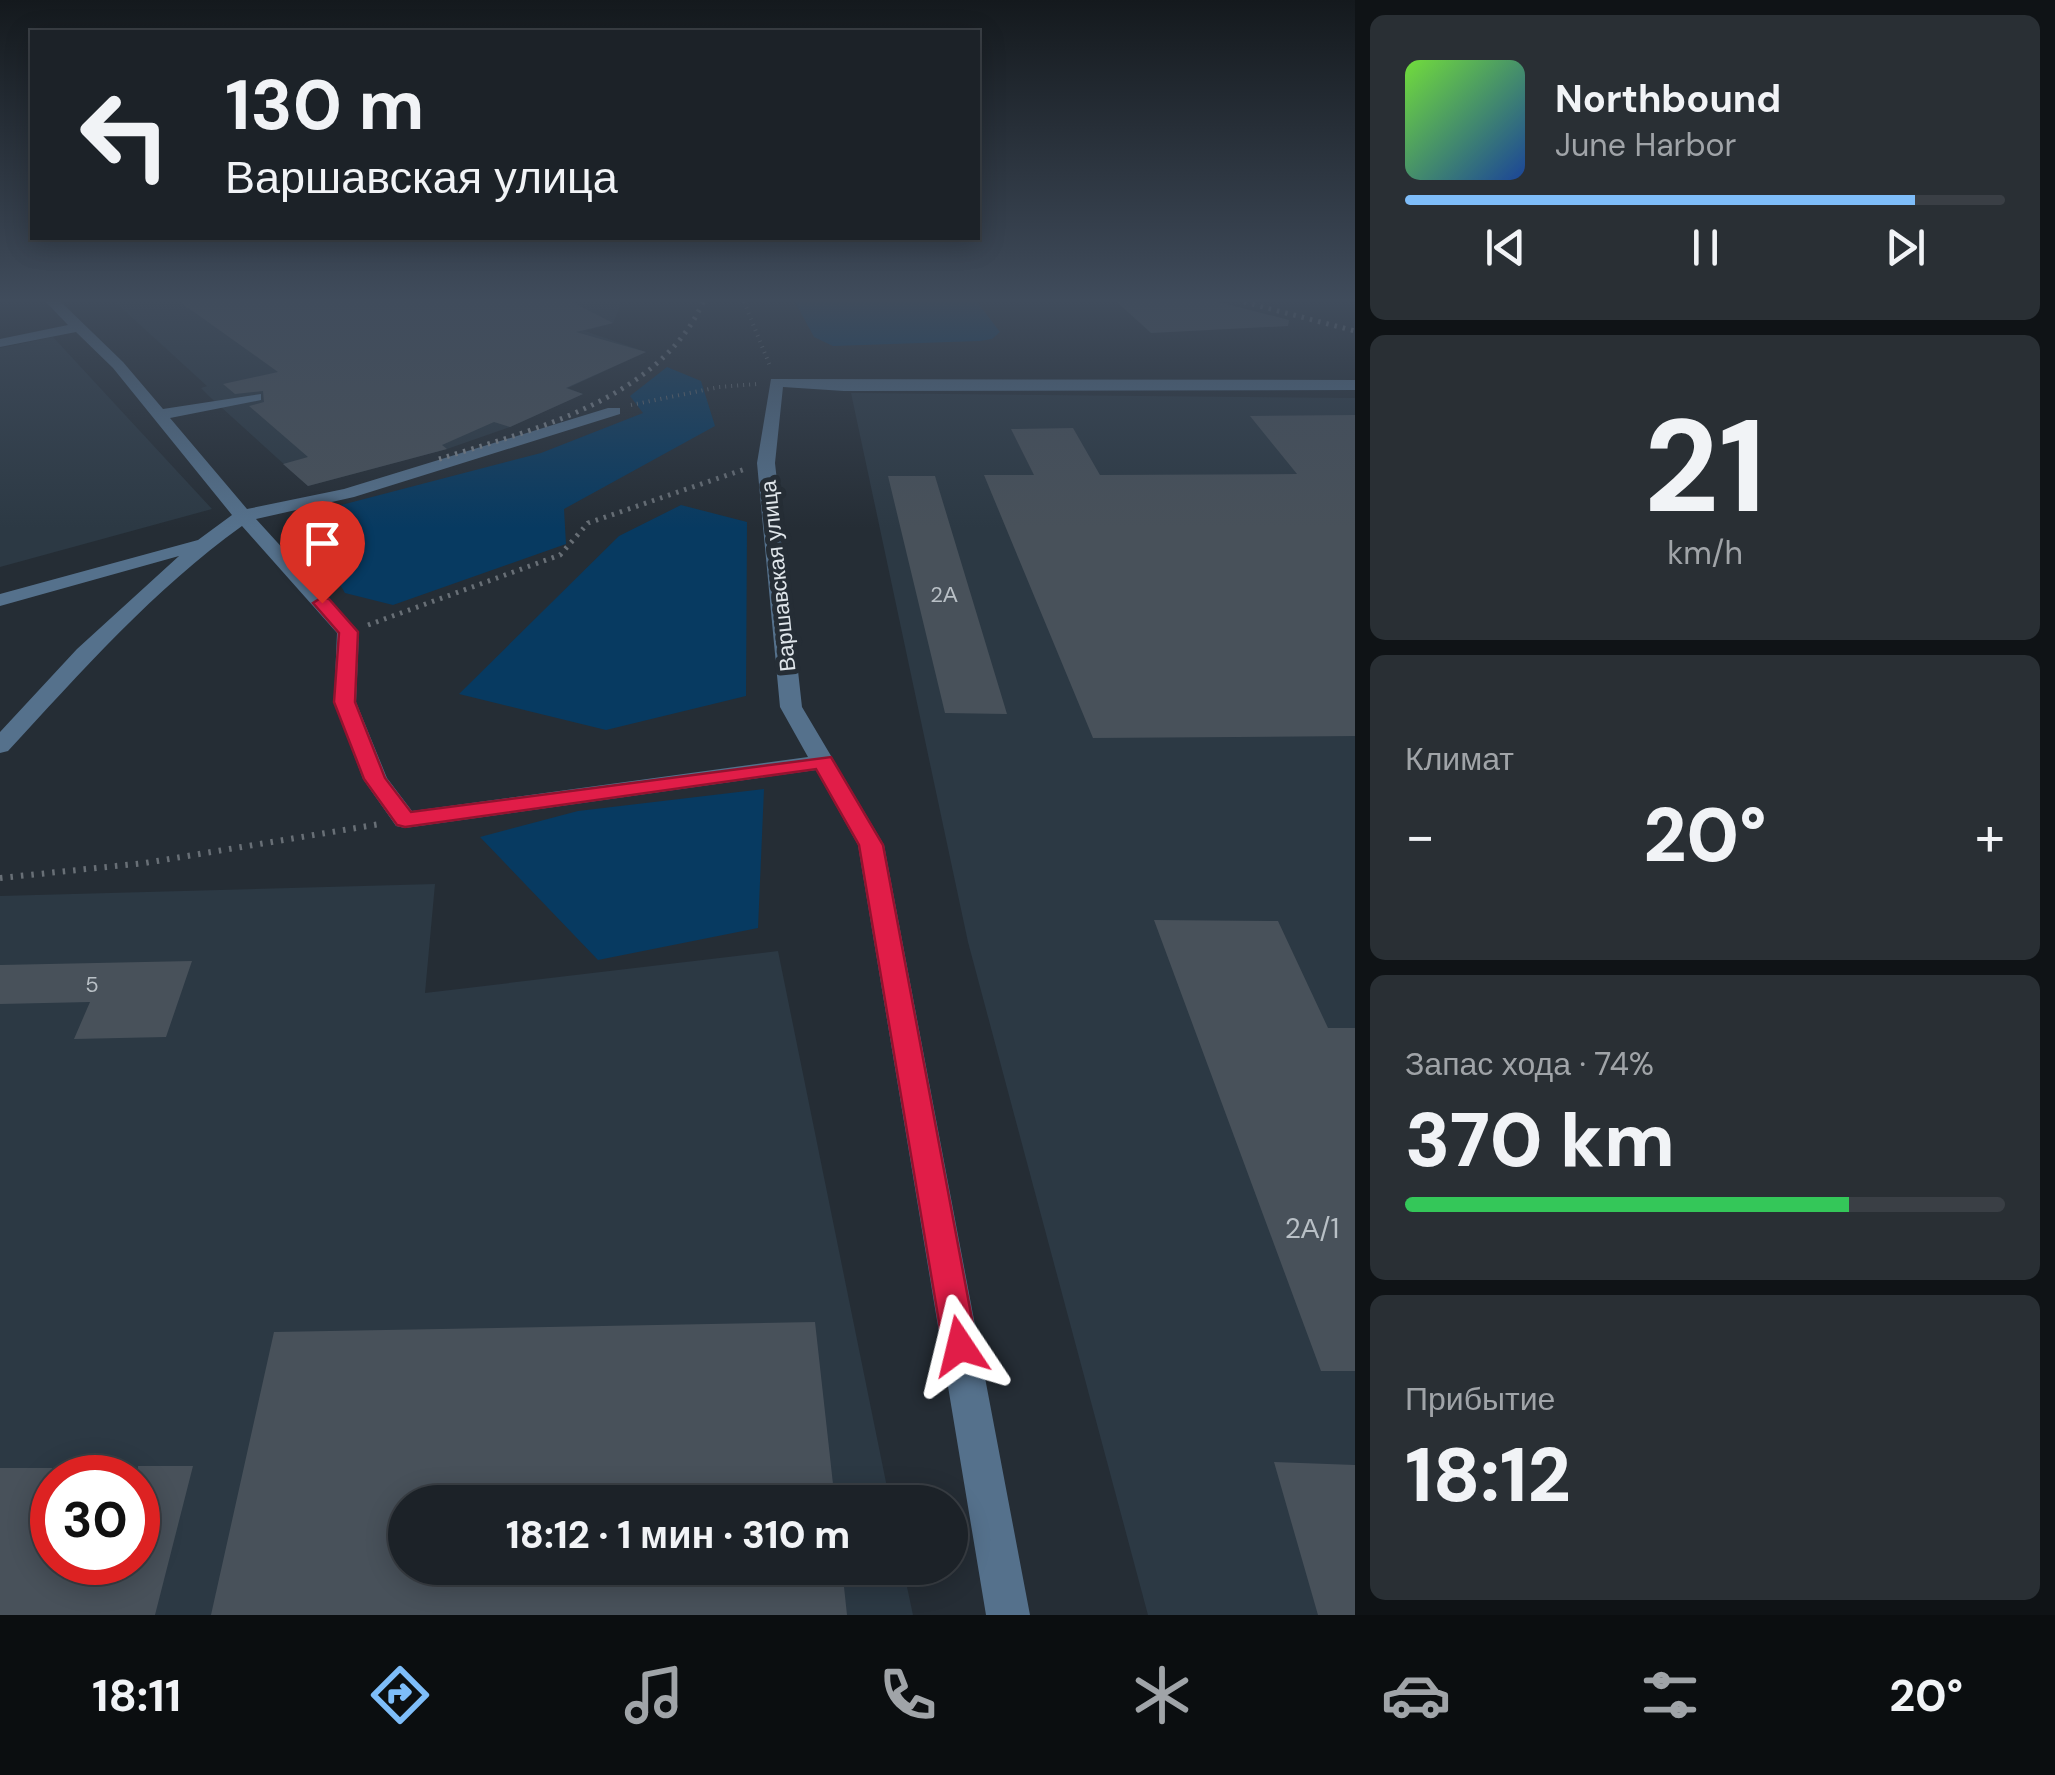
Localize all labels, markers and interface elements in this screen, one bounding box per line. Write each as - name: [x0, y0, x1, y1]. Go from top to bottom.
- text: 130 m: [225, 60, 424, 151]
- icon: left: [60, 70, 190, 200]
- text: Northbound: [1555, 74, 1781, 124]
- text: June Harbor: [1555, 124, 1736, 166]
- text: Варшавская улица: [225, 148, 618, 207]
- icon: previous: [1478, 220, 1533, 275]
- icon: pause: [1678, 220, 1733, 275]
- icon: next: [1878, 220, 1933, 275]
- text: 21: [1644, 382, 1766, 551]
- street label: Варшавская улица: [753, 478, 802, 673]
- pin: [280, 501, 365, 604]
- icon: arrive: [295, 516, 350, 571]
- text: km/h: [1667, 532, 1743, 574]
- house number: 2А: [930, 580, 958, 609]
- text: Климат: [1405, 738, 1514, 780]
- text: 20°: [1643, 787, 1767, 884]
- text: −: [1405, 800, 1435, 872]
- text: +: [1975, 800, 2005, 872]
- house number: 5: [85, 970, 99, 999]
- text: Запас хода · 74%: [1405, 1043, 1654, 1085]
- text: 370 km: [1405, 1092, 1675, 1189]
- house number: 2А/1: [1285, 1210, 1339, 1247]
- position arrow: [908, 1294, 1012, 1398]
- text: Прибытие: [1405, 1378, 1555, 1420]
- text: 18:12: [1405, 1427, 1571, 1524]
- speed limit sign: 30: [30, 1455, 160, 1585]
- text: 18:12 · 1 мин · 310 m: [506, 1510, 850, 1560]
- icon: directions: [365, 1660, 435, 1730]
- icon: music: [619, 1660, 689, 1730]
- icon: phone: [873, 1660, 943, 1730]
- icon: climate: [1127, 1660, 1197, 1730]
- icon: car: [1381, 1660, 1451, 1730]
- icon: filters: [1635, 1660, 1705, 1730]
- text: 18:11: [92, 1666, 181, 1725]
- text: 20°: [1889, 1666, 1963, 1725]

